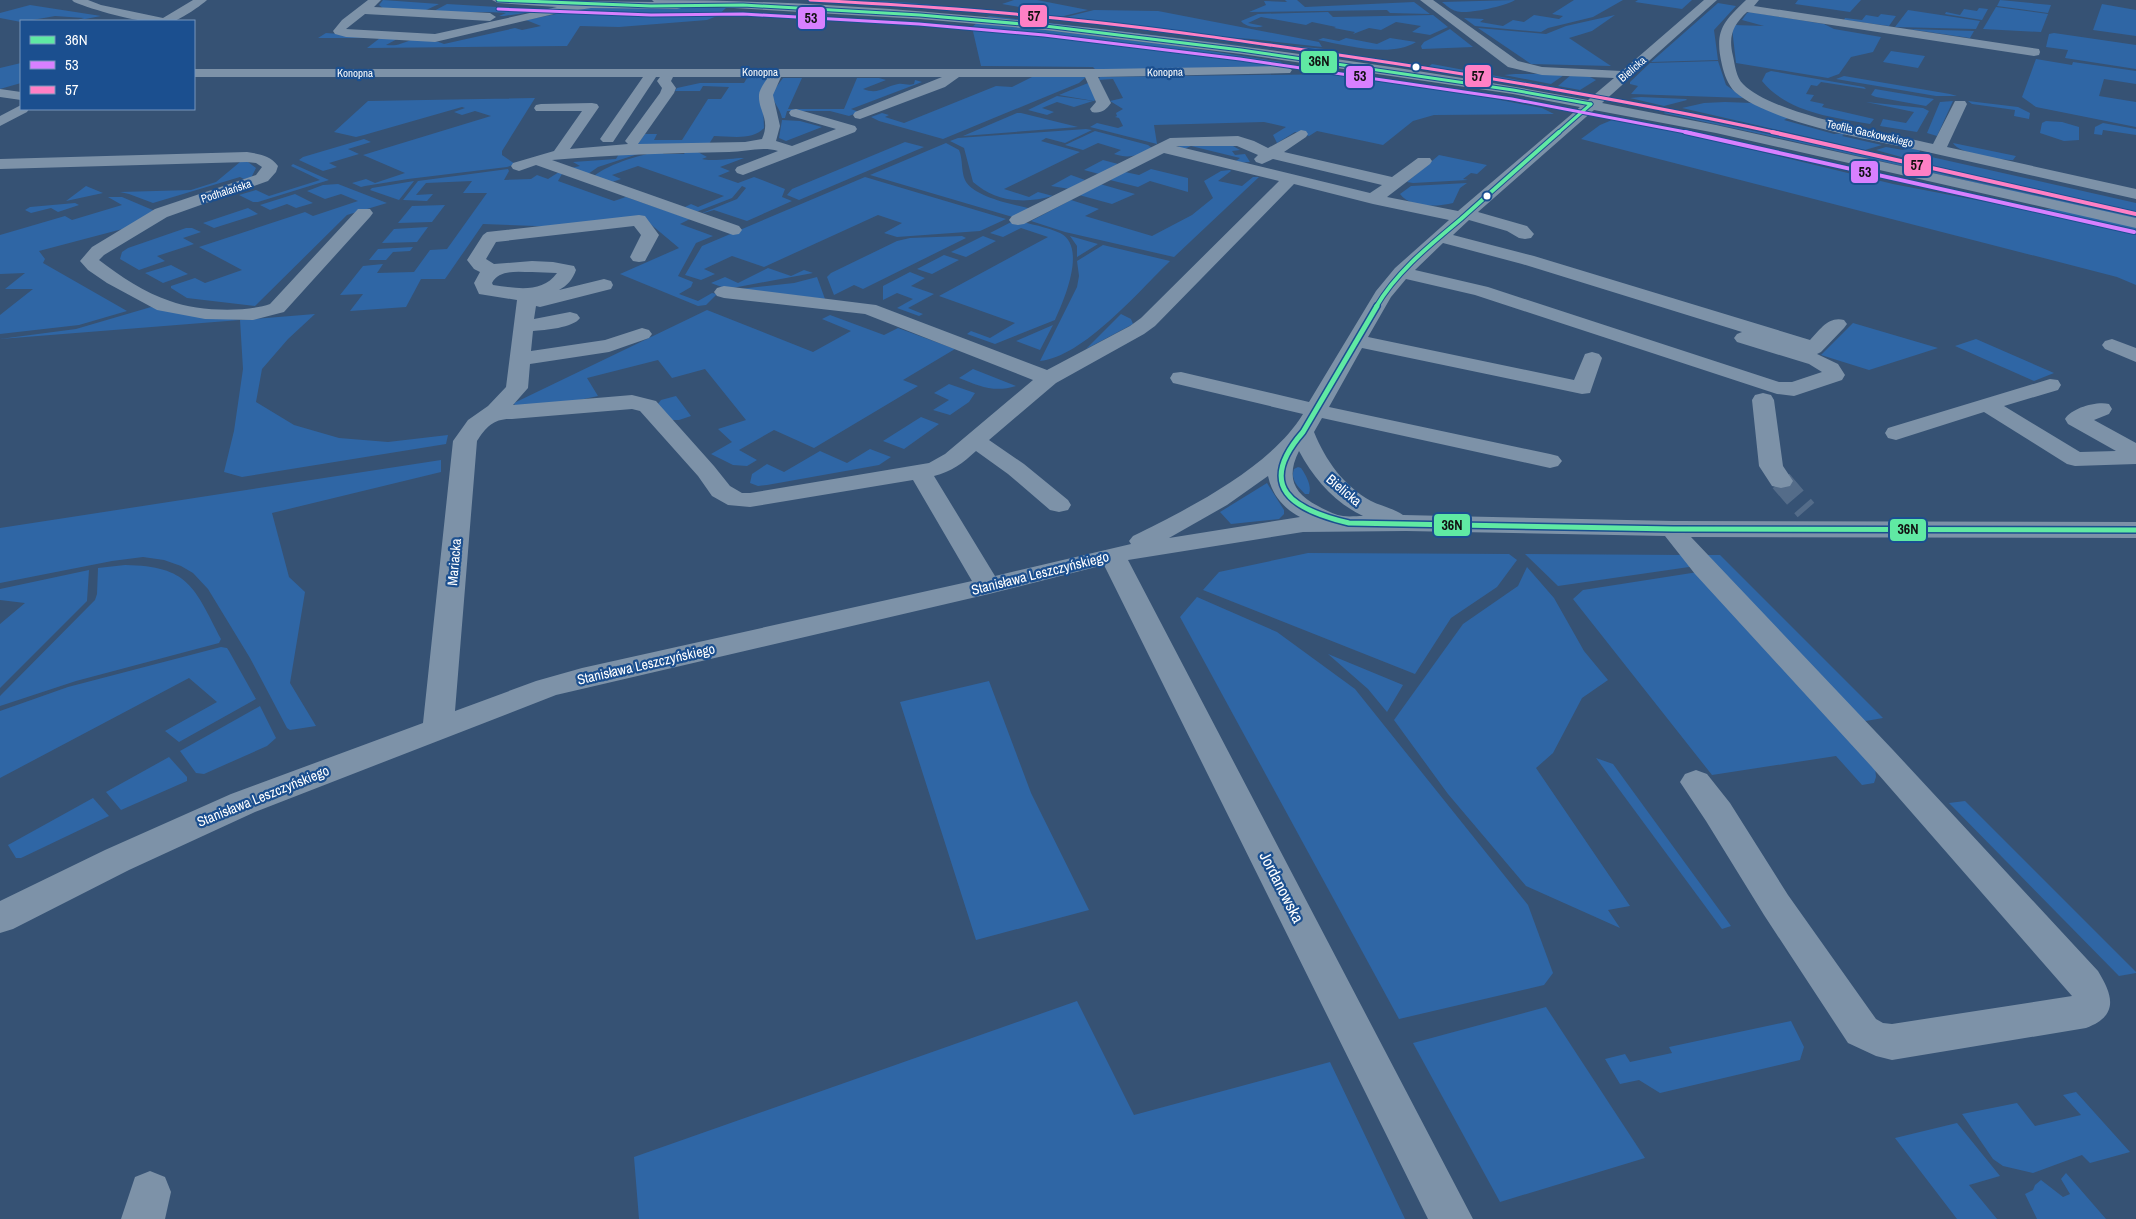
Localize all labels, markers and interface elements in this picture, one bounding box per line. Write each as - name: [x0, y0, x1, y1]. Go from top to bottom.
- line badge: 57: [1019, 4, 1048, 28]
- line badge: 53: [797, 6, 826, 30]
- text: 57: [1028, 7, 1041, 25]
- text: 53: [805, 9, 817, 27]
- legend: [20, 20, 195, 110]
- text: 36N: [65, 29, 88, 50]
- line badge: 36N: [1300, 50, 1338, 74]
- text: 36N: [1308, 52, 1330, 70]
- street label: Bielicka: [1615, 53, 1649, 85]
- text: 53: [65, 54, 79, 75]
- unlabelled marker: [1411, 62, 1421, 72]
- line badge: 57: [1464, 64, 1492, 88]
- street label: Konopna: [742, 65, 778, 79]
- street label: Konopna: [1147, 65, 1183, 79]
- line badge: 53: [1345, 65, 1374, 89]
- street label: Konopna: [337, 66, 373, 80]
- text: 53: [1354, 67, 1366, 85]
- text: 57: [1472, 67, 1485, 85]
- text: 57: [65, 79, 79, 100]
- street label: Teofila Gackowskiego: [1825, 116, 1915, 150]
- line badge: 57: [1903, 153, 1932, 177]
- text: 57: [1911, 156, 1924, 174]
- line badge: 53: [1850, 160, 1879, 184]
- text: 53: [1859, 163, 1871, 181]
- street label: Podhalańska: [199, 176, 253, 206]
- unlabelled marker: [1482, 191, 1492, 201]
- street label: Bielicka: [1323, 470, 1366, 510]
- line badge: 36N: [1433, 513, 1471, 537]
- text: 36N: [1441, 516, 1463, 534]
- line badge: 36N: [1889, 518, 1927, 542]
- text: 36N: [1897, 520, 1919, 538]
- street label: Mariacka: [443, 537, 465, 586]
- street label: Stanisława Leszczyńskiego: [969, 547, 1111, 599]
- street label: Stanisława Leszczyńskiego: [575, 639, 717, 689]
- street label: Stanisława Leszczyńskiego: [194, 761, 332, 831]
- street label: Jordanowska: [1255, 848, 1310, 927]

